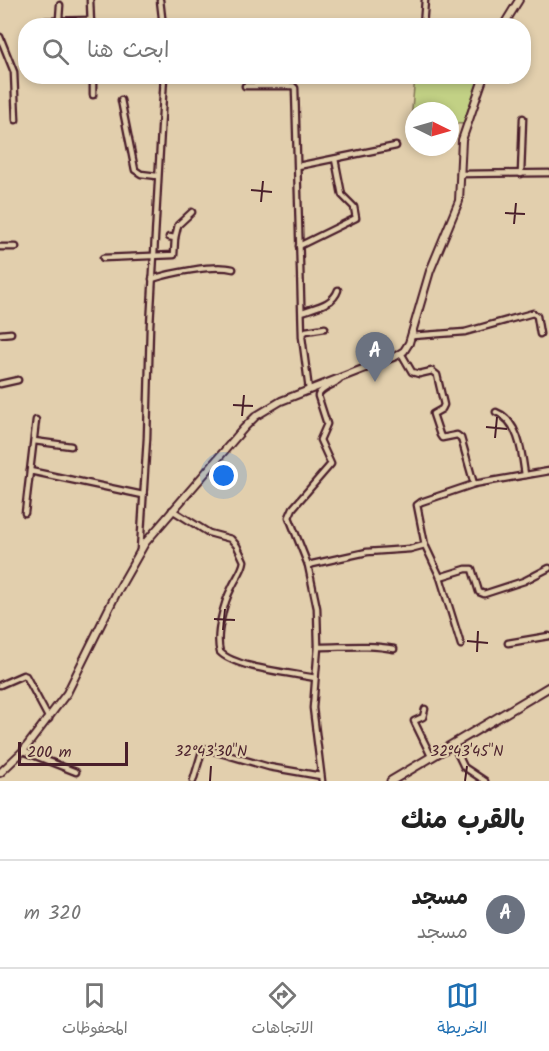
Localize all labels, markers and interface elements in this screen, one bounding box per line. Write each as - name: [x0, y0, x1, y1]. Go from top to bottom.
- search box: [18, 18, 531, 84]
- text: ابحث هنا: [87, 34, 169, 69]
- icon: search: [39, 35, 72, 68]
- north arrow: [405, 102, 459, 156]
- pin: A: [356, 332, 394, 382]
- your location: [209, 461, 238, 490]
- scale bar: [18, 739, 128, 766]
- text: 200 m: [27, 740, 71, 765]
- text: 32°43'30"N: [175, 740, 247, 764]
- text: 32°43'45"N: [431, 740, 503, 764]
- text: بالقرب منك: [401, 800, 525, 842]
- text: مسجد: [412, 881, 468, 916]
- text: 320 m: [24, 898, 81, 930]
- text: A: [499, 898, 512, 930]
- text: مسجد: [417, 917, 468, 949]
- tab: المحفوظات: [62, 979, 128, 1042]
- tab: الاتجاهات: [252, 979, 313, 1042]
- tab: الخريطة: [437, 979, 487, 1042]

